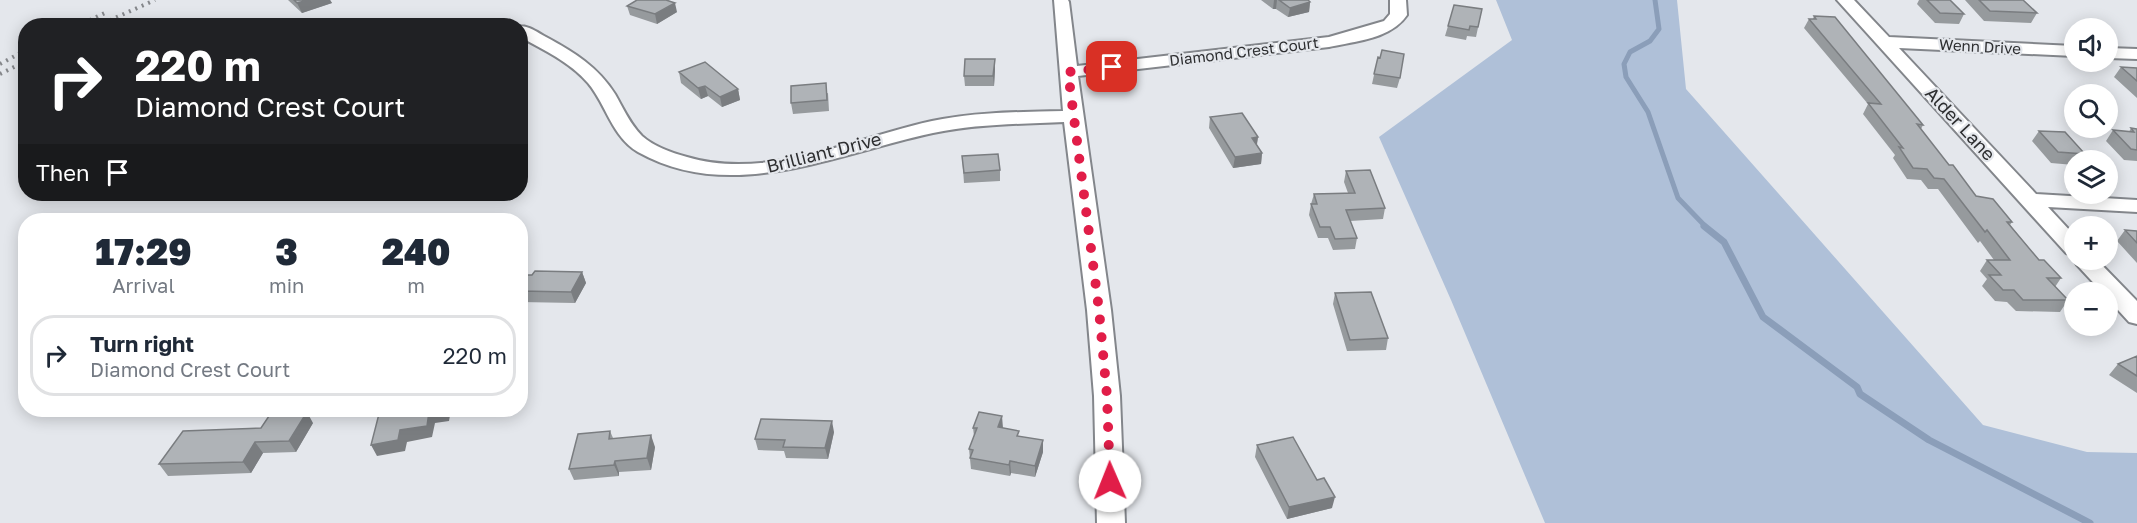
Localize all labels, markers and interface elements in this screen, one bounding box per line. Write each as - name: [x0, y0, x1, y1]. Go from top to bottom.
- map controls: [2064, 18, 2118, 336]
- button: sound: [2064, 18, 2118, 72]
- street label: Diamond Crest Court: [1168, 33, 1320, 69]
- street label: Wenn Drive: [1939, 35, 2022, 57]
- text: 220 m: [135, 40, 261, 90]
- pin: [1086, 41, 1137, 92]
- icon: right: [36, 42, 114, 120]
- icon: arrive: [1095, 50, 1128, 83]
- street label: Alder Lane: [1921, 82, 2000, 165]
- button: search: [2064, 84, 2118, 138]
- text: Diamond Crest Court: [135, 91, 405, 123]
- street label: Brilliant Drive: [764, 127, 883, 177]
- button: layers: [2064, 150, 2118, 204]
- icon: arrive: [101, 156, 134, 189]
- text: Then: [36, 159, 89, 186]
- button: +: [2064, 216, 2118, 270]
- text: 17:29: [95, 230, 192, 273]
- text: 3: [275, 230, 298, 273]
- text: 240: [382, 230, 451, 273]
- text: Arrival: [112, 273, 175, 297]
- text: min: [269, 273, 304, 297]
- text: m: [407, 273, 425, 297]
- button: −: [2064, 282, 2118, 336]
- text: Turn right: [90, 330, 194, 357]
- icon: right: [39, 339, 72, 372]
- text: 220 m: [443, 342, 507, 369]
- text: Diamond Crest Court: [90, 357, 290, 381]
- position arrow: [1078, 449, 1142, 513]

